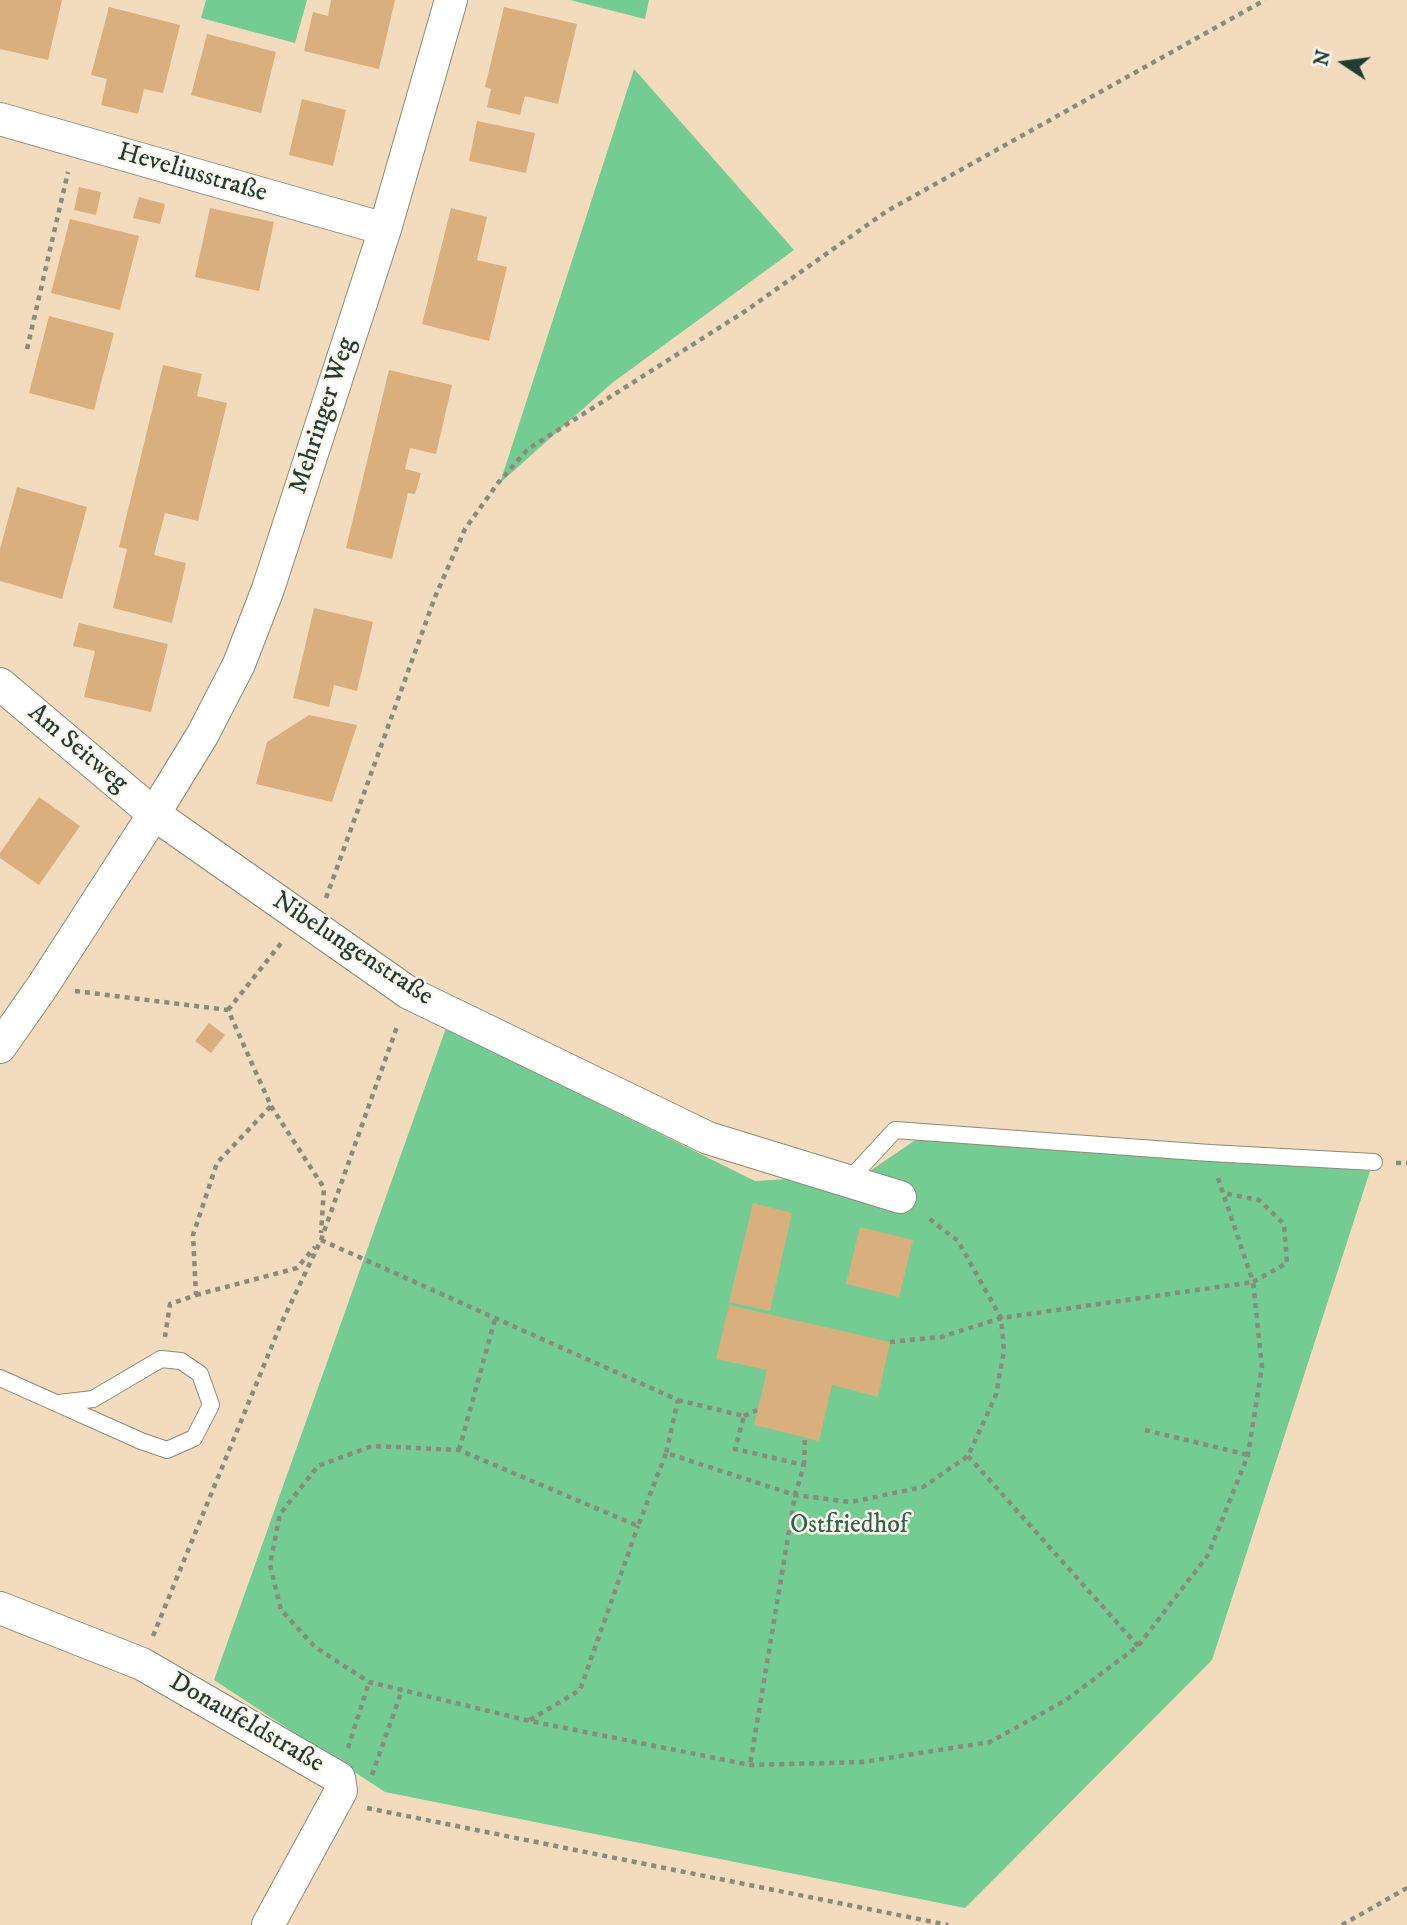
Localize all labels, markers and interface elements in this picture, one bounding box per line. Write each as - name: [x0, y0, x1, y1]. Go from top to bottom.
- north arrow: [1309, 28, 1379, 98]
- text: N: [1310, 48, 1336, 68]
- street label: Heveliusstraße: [114, 138, 270, 210]
- street label: Mehringer Weg: [284, 334, 364, 498]
- street label: Am Seitweg: [21, 698, 133, 800]
- street label: Nibelungenstraße: [266, 886, 438, 1014]
- park label: Ostfriedhof: [790, 1511, 908, 1543]
- street label: Donaufeldstraße: [163, 1667, 329, 1781]

